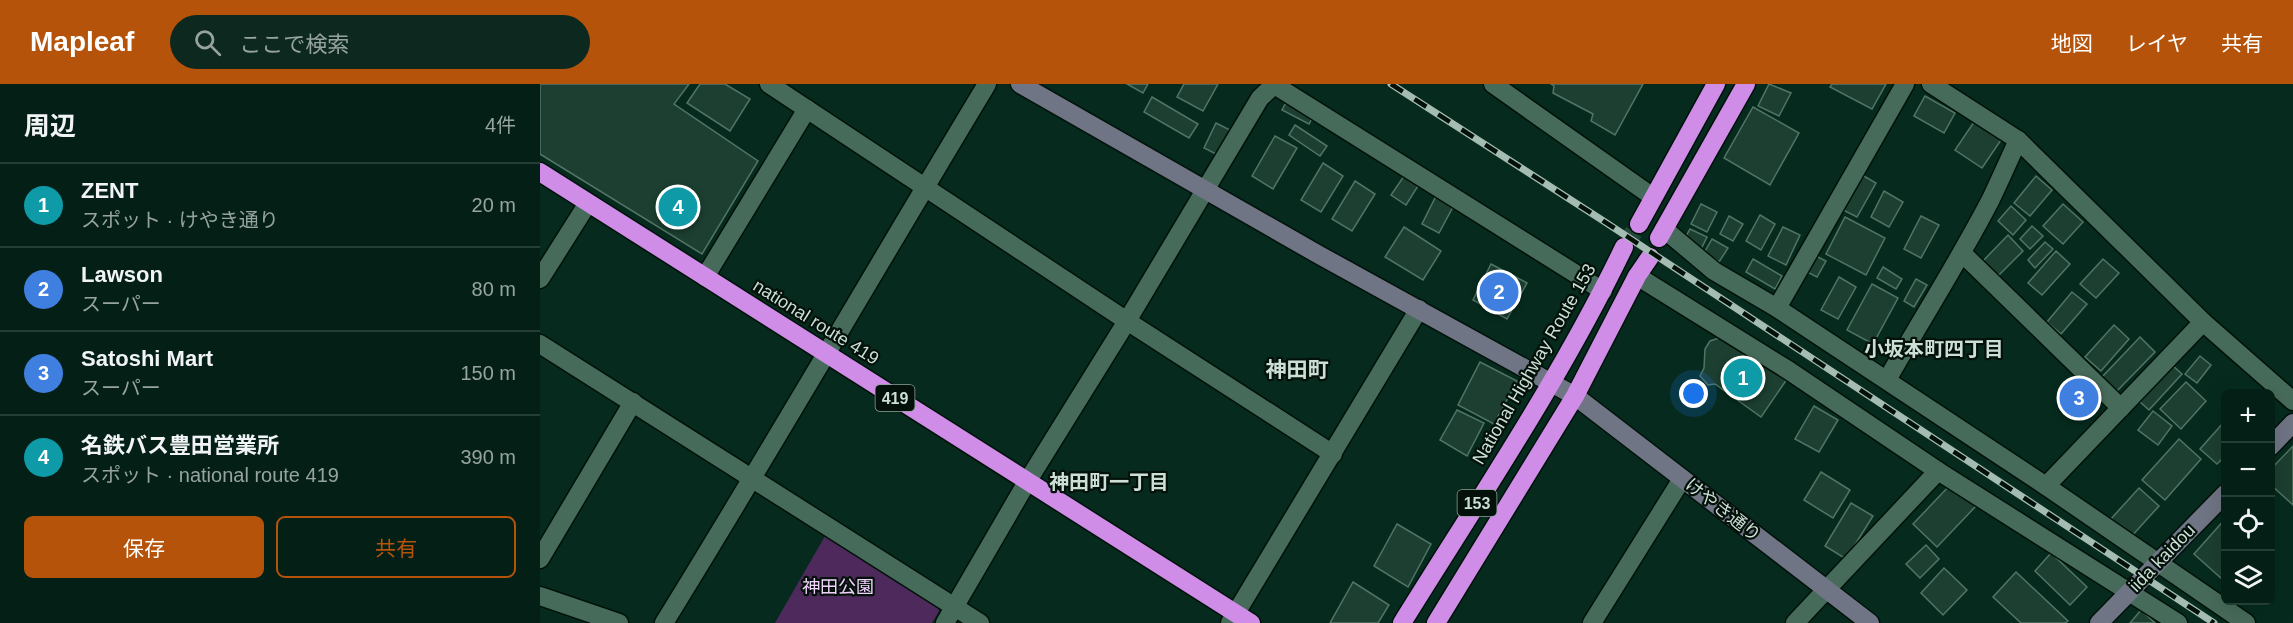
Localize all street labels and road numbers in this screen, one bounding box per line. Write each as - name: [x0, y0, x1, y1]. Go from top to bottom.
- street label: National Highway Route 153: [1468, 260, 1600, 468]
- street label: national route 419: [750, 275, 882, 369]
- road number: 419: [876, 385, 914, 411]
- street label: けやき通り: [1681, 474, 1765, 546]
- road number: 153: [1458, 490, 1496, 516]
- street label: iida kaidou: [2125, 520, 2199, 596]

